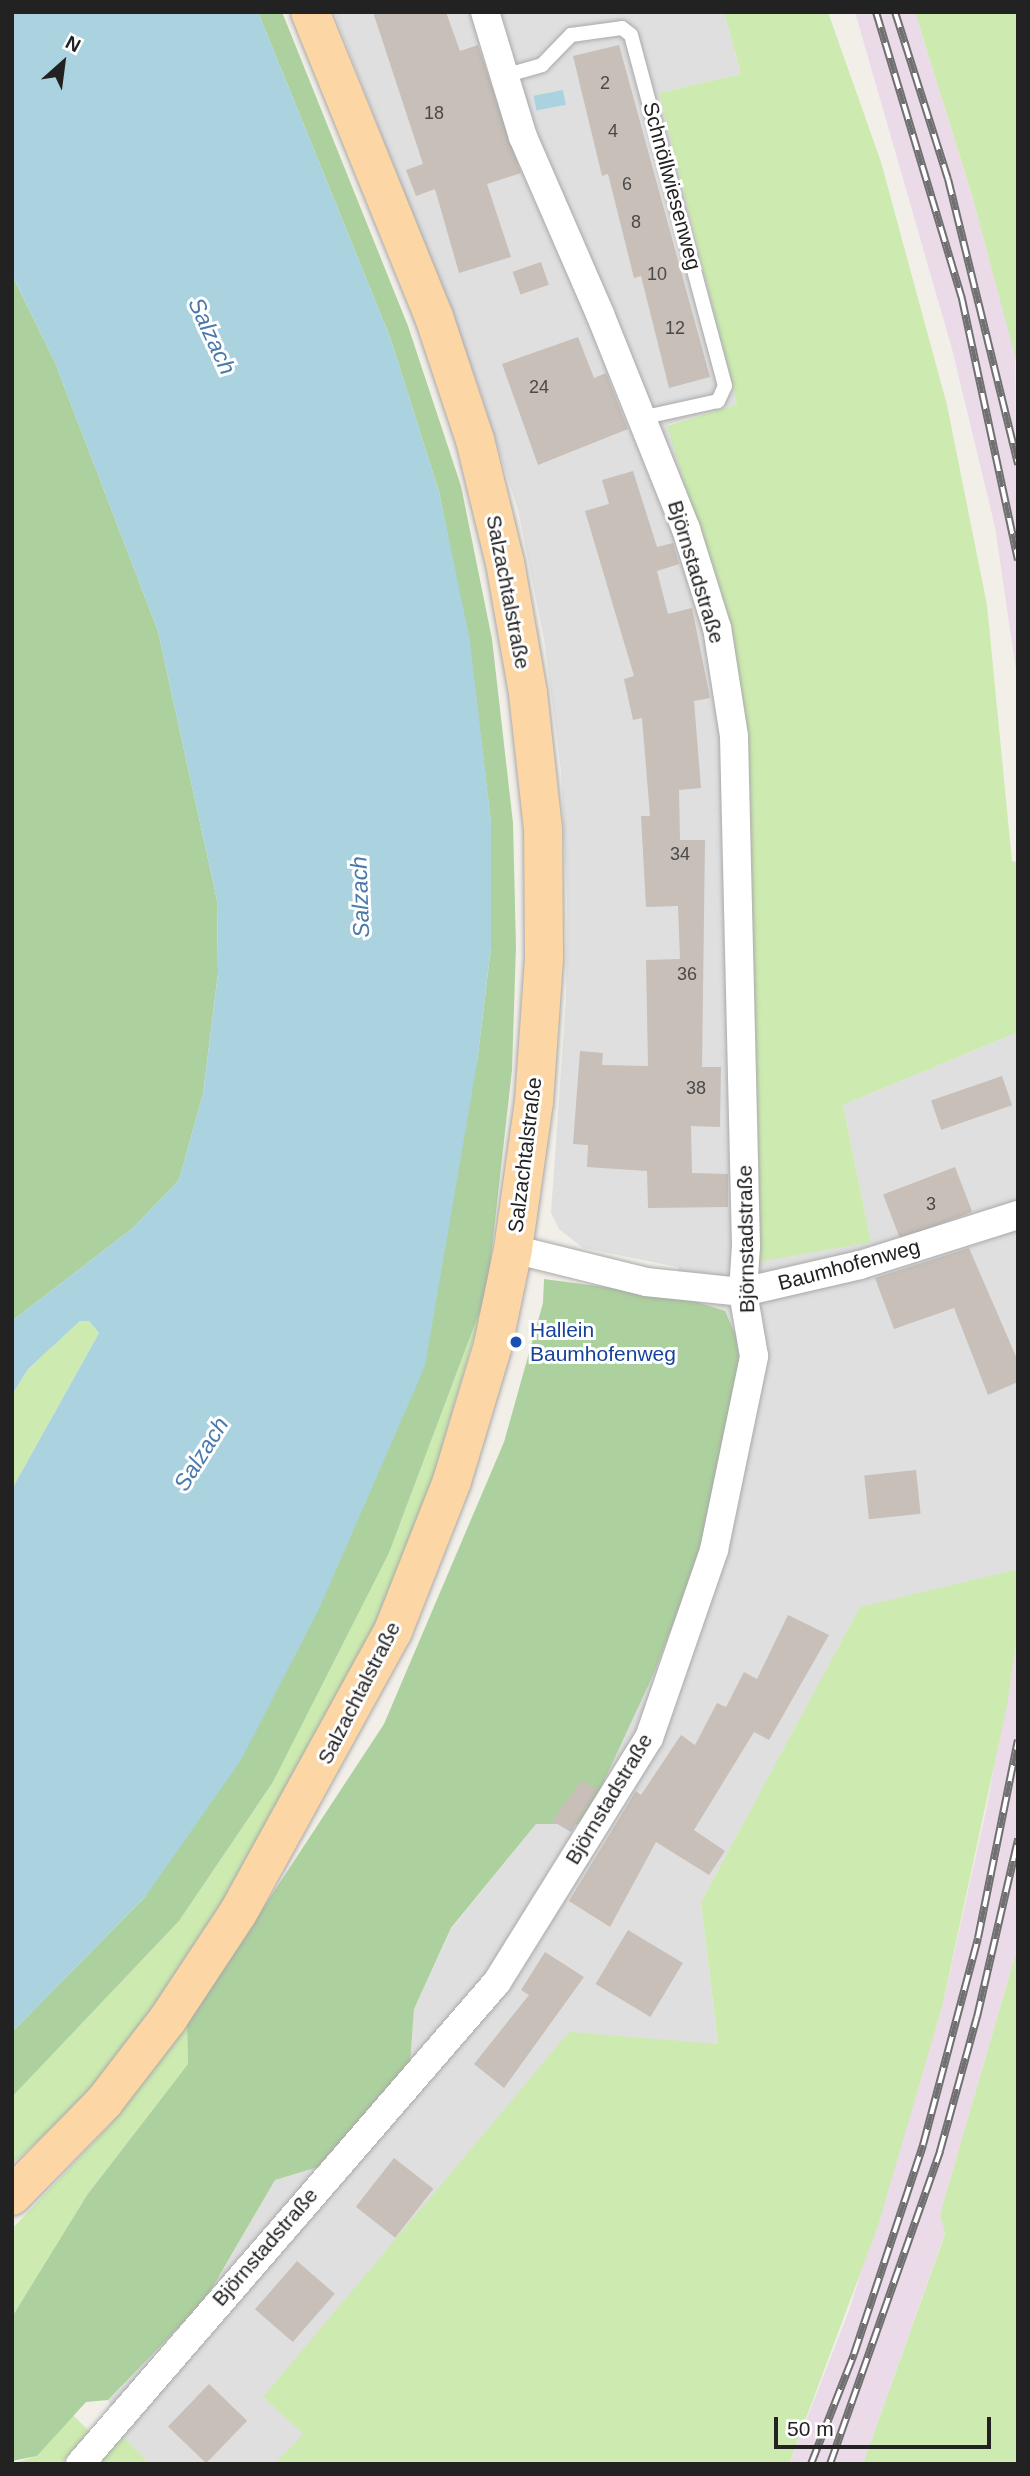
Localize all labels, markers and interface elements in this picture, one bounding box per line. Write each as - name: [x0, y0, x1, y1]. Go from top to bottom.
- north arrow: [28, 28, 98, 98]
- text: N: [62, 32, 84, 57]
- house number: 2: [600, 72, 610, 94]
- street label: Schnöllwiesenweg: [637, 99, 707, 273]
- house number: 18: [424, 102, 444, 124]
- house number: 4: [608, 120, 618, 142]
- house number: 6: [622, 173, 632, 195]
- house number: 8: [631, 211, 641, 233]
- house number: 10: [647, 263, 667, 285]
- water label: Salzach: [182, 293, 242, 379]
- house number: 12: [665, 317, 685, 339]
- house number: 24: [529, 376, 549, 398]
- street label: Björnstadstraße: [662, 497, 730, 647]
- street label: Salzachtalstraße: [481, 513, 535, 671]
- house number: 34: [670, 843, 690, 865]
- water label: Salzach: [345, 856, 375, 938]
- house number: 36: [677, 963, 697, 985]
- street label: Salzachtalstraße: [503, 1076, 547, 1234]
- house number: 38: [686, 1077, 706, 1099]
- street label: Björnstadstraße: [732, 1165, 760, 1313]
- house number: 3: [926, 1193, 936, 1215]
- street label: Baumhofenweg: [775, 1234, 923, 1296]
- place label: Hallein Baumhofenweg: [530, 1317, 676, 1367]
- marker: Hallein Baumhofenweg: [508, 1334, 524, 1350]
- water label: Salzach: [168, 1412, 234, 1496]
- street label: Salzachtalstraße: [312, 1618, 406, 1768]
- street label: Björnstadstraße: [560, 1729, 658, 1869]
- street label: Björnstadstraße: [207, 2183, 323, 2311]
- scale bar: [778, 2402, 995, 2446]
- text: 50 m: [787, 2417, 834, 2440]

